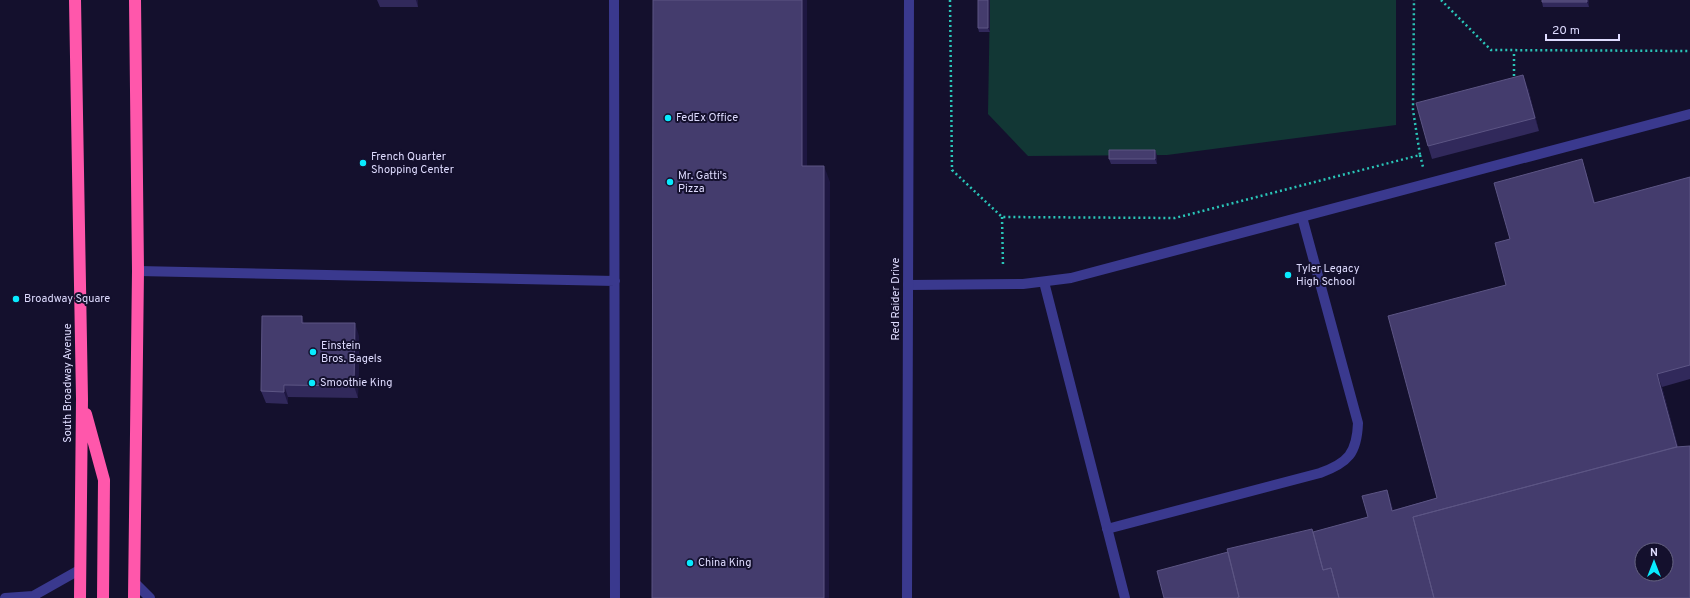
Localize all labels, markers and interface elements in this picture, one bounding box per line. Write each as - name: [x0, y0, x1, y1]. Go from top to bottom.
- scale bar: [1546, 16, 1619, 42]
- text: 20 m: [1552, 23, 1580, 39]
- place label: FedEx Office: [676, 111, 738, 125]
- marker: FedEx Office: [663, 113, 673, 123]
- place label: French Quarter Shopping Center: [371, 150, 455, 177]
- marker: French Quarter Shopping Center: [358, 158, 368, 168]
- place label: Mr. Gatti's Pizza: [678, 169, 727, 196]
- marker: Mr. Gatti's Pizza: [665, 177, 675, 187]
- street label: Red Raider Drive: [889, 257, 903, 340]
- place label: Tyler Legacy High School: [1296, 262, 1360, 289]
- marker: Tyler Legacy High School: [1283, 270, 1293, 280]
- place label: Broadway Square: [24, 292, 110, 306]
- marker: Broadway Square: [11, 294, 21, 304]
- street label: South Broadway Avenue: [61, 323, 75, 443]
- place label: Einstein Bros. Bagels: [321, 339, 382, 366]
- marker: Einstein Bros. Bagels: [308, 347, 318, 357]
- place label: Smoothie King: [320, 376, 392, 390]
- marker: Smoothie King: [307, 378, 317, 388]
- north arrow: [1634, 542, 1674, 582]
- text: N: [1650, 546, 1658, 560]
- place label: China King: [698, 556, 751, 570]
- marker: China King: [685, 558, 695, 568]

